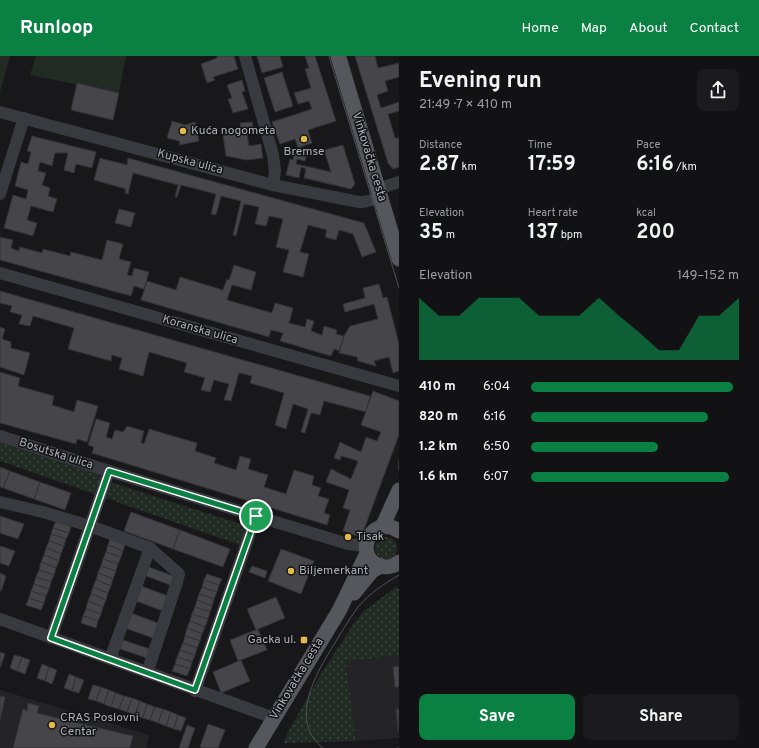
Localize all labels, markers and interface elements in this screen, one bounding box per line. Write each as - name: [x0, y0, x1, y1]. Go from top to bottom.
- text: Runloop: [20, 16, 93, 40]
- text: Home: [522, 20, 559, 37]
- text: Map: [581, 20, 607, 37]
- text: About: [629, 20, 668, 37]
- text: Contact: [690, 20, 739, 37]
- text: Evening run: [419, 68, 542, 95]
- button: share: [697, 69, 739, 111]
- text: 21:49 · 7 × 410 m: [419, 97, 512, 113]
- street label: Vinkovačka cesta: [348, 110, 390, 204]
- place label: Kuća nogometa: [191, 123, 275, 139]
- marker: Kuća nogometa: [178, 126, 188, 136]
- marker: Bremse: [299, 134, 309, 144]
- text: Distance: [419, 138, 462, 152]
- text: Time: [528, 138, 552, 152]
- text: Pace: [636, 138, 661, 152]
- place label: Bremse: [284, 144, 324, 160]
- street label: Kupska ulica: [155, 146, 225, 178]
- text: 2.87: [419, 152, 459, 178]
- text: 17:59: [528, 152, 576, 178]
- text: 6:16: [636, 152, 674, 178]
- text: km: [459, 160, 477, 174]
- text: /km: [674, 160, 697, 174]
- text: Elevation: [419, 206, 464, 220]
- text: Heart rate: [528, 206, 578, 220]
- text: kcal: [636, 206, 656, 220]
- text: 35: [419, 220, 443, 246]
- text: 137: [528, 220, 558, 246]
- text: 200: [636, 220, 675, 246]
- text: m: [443, 228, 455, 242]
- text: bpm: [558, 228, 582, 242]
- text: Elevation: [419, 268, 472, 284]
- text: 149–152 m: [677, 268, 739, 284]
- street label: Koranska ulica: [160, 312, 240, 348]
- text: 410 m: [419, 379, 456, 395]
- text: 6:04: [483, 379, 510, 395]
- text: 820 m: [419, 409, 458, 425]
- text: 6:16: [483, 409, 506, 425]
- street label: Bosutska ulica: [17, 434, 95, 474]
- text: 1.2 km: [419, 439, 457, 455]
- text: 6:50: [483, 439, 510, 455]
- text: 1.6 km: [419, 469, 457, 485]
- text: 6:07: [483, 469, 508, 485]
- pin: [239, 499, 273, 533]
- icon: arrive: [245, 505, 267, 527]
- place label: Tisak: [356, 529, 384, 545]
- marker: Tisak: [343, 532, 353, 542]
- place label: Biljemerkant: [299, 563, 368, 579]
- marker: Biljemerkant: [286, 566, 296, 576]
- place label: Gacka ul.: [247, 632, 296, 648]
- street label: Vinkovačka cesta: [266, 635, 328, 723]
- marker: Gacka ul.: [299, 635, 309, 645]
- button: Save: [419, 694, 575, 740]
- button: Share: [583, 694, 739, 740]
- place label: CRAS Poslovni Centar: [60, 710, 139, 740]
- marker: CRAS Poslovni Centar: [47, 720, 57, 730]

